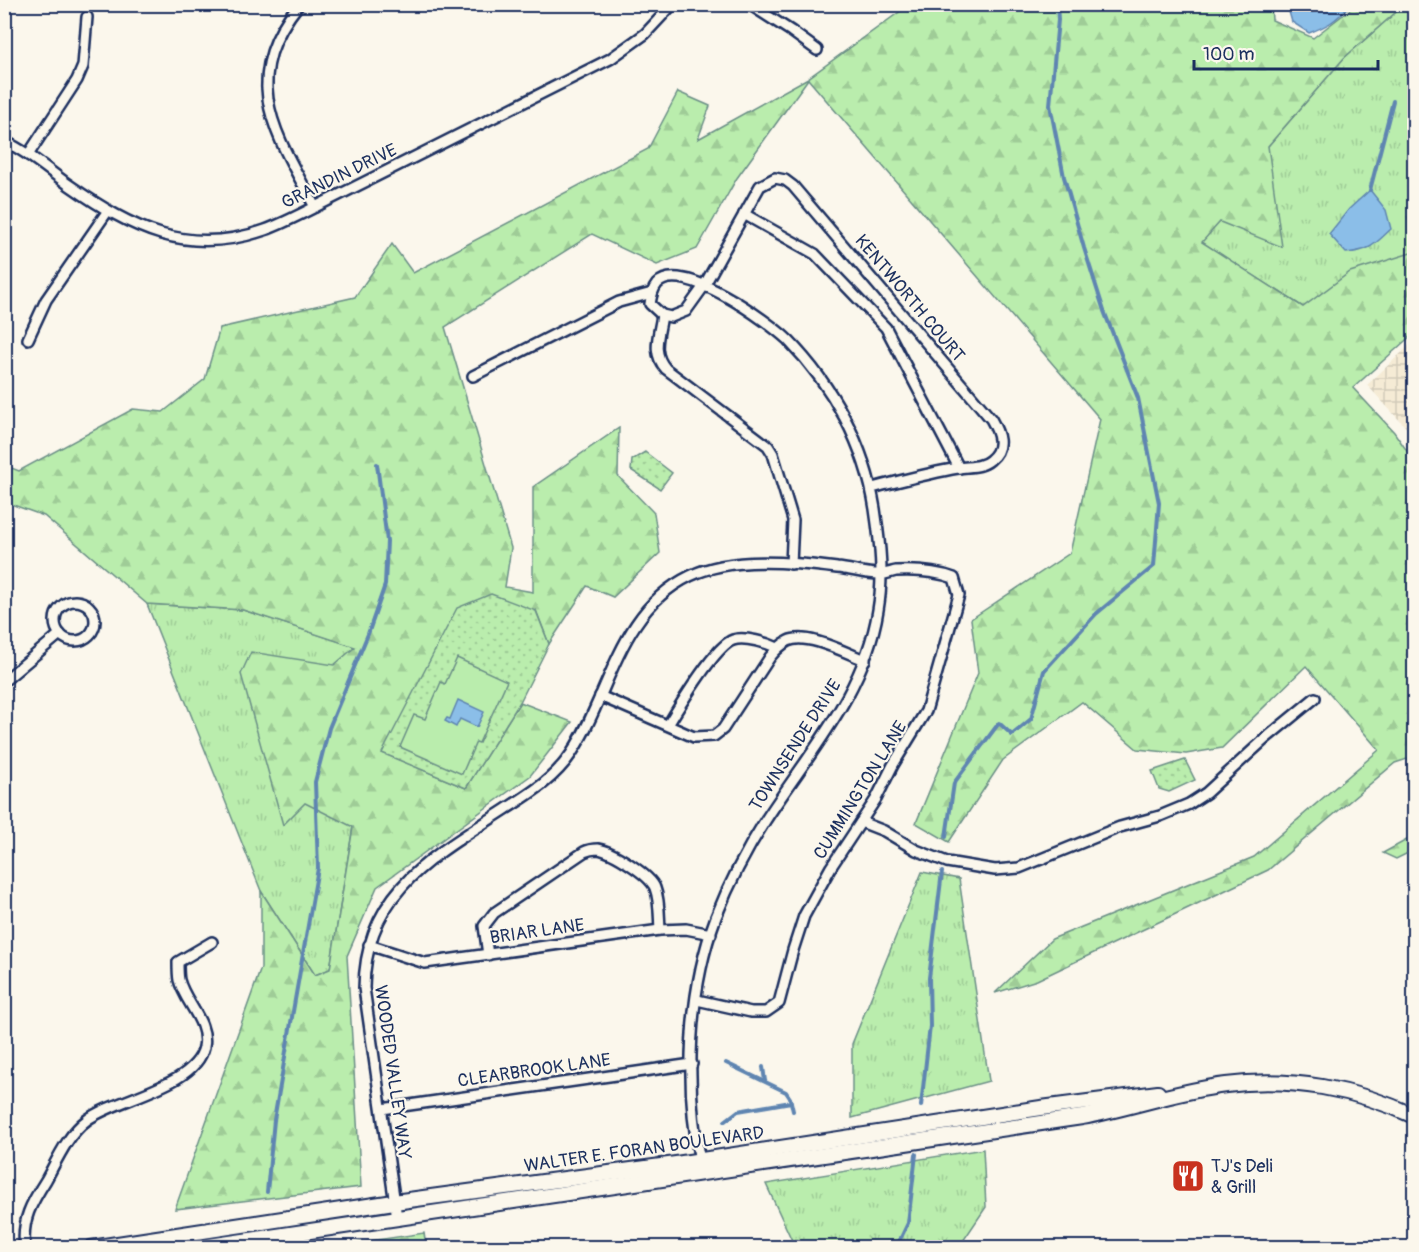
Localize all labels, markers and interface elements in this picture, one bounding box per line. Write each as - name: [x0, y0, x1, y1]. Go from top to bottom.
- scale bar: [1194, 33, 1378, 71]
- text: 100 m: [1203, 43, 1255, 66]
- street label: GRANDIN DRIVE: [278, 139, 401, 214]
- street label: KENTWORTH COURT: [850, 230, 970, 367]
- street label: TOWNSENDE DRIVE: [744, 675, 847, 816]
- street label: CUMMINGTON LANE: [809, 717, 912, 864]
- street label: BRIAR LANE: [488, 913, 586, 949]
- street label: WOODED VALLEY WAY: [369, 984, 416, 1161]
- street label: CLEARBROOK LANE: [456, 1048, 612, 1093]
- street label: WALTER E. FORAN BOULEVARD: [523, 1121, 765, 1178]
- place label: TJ's Deli & Grill: [1211, 1155, 1273, 1199]
- restaurant icon: TJ's Deli & Grill: [1170, 1158, 1206, 1194]

